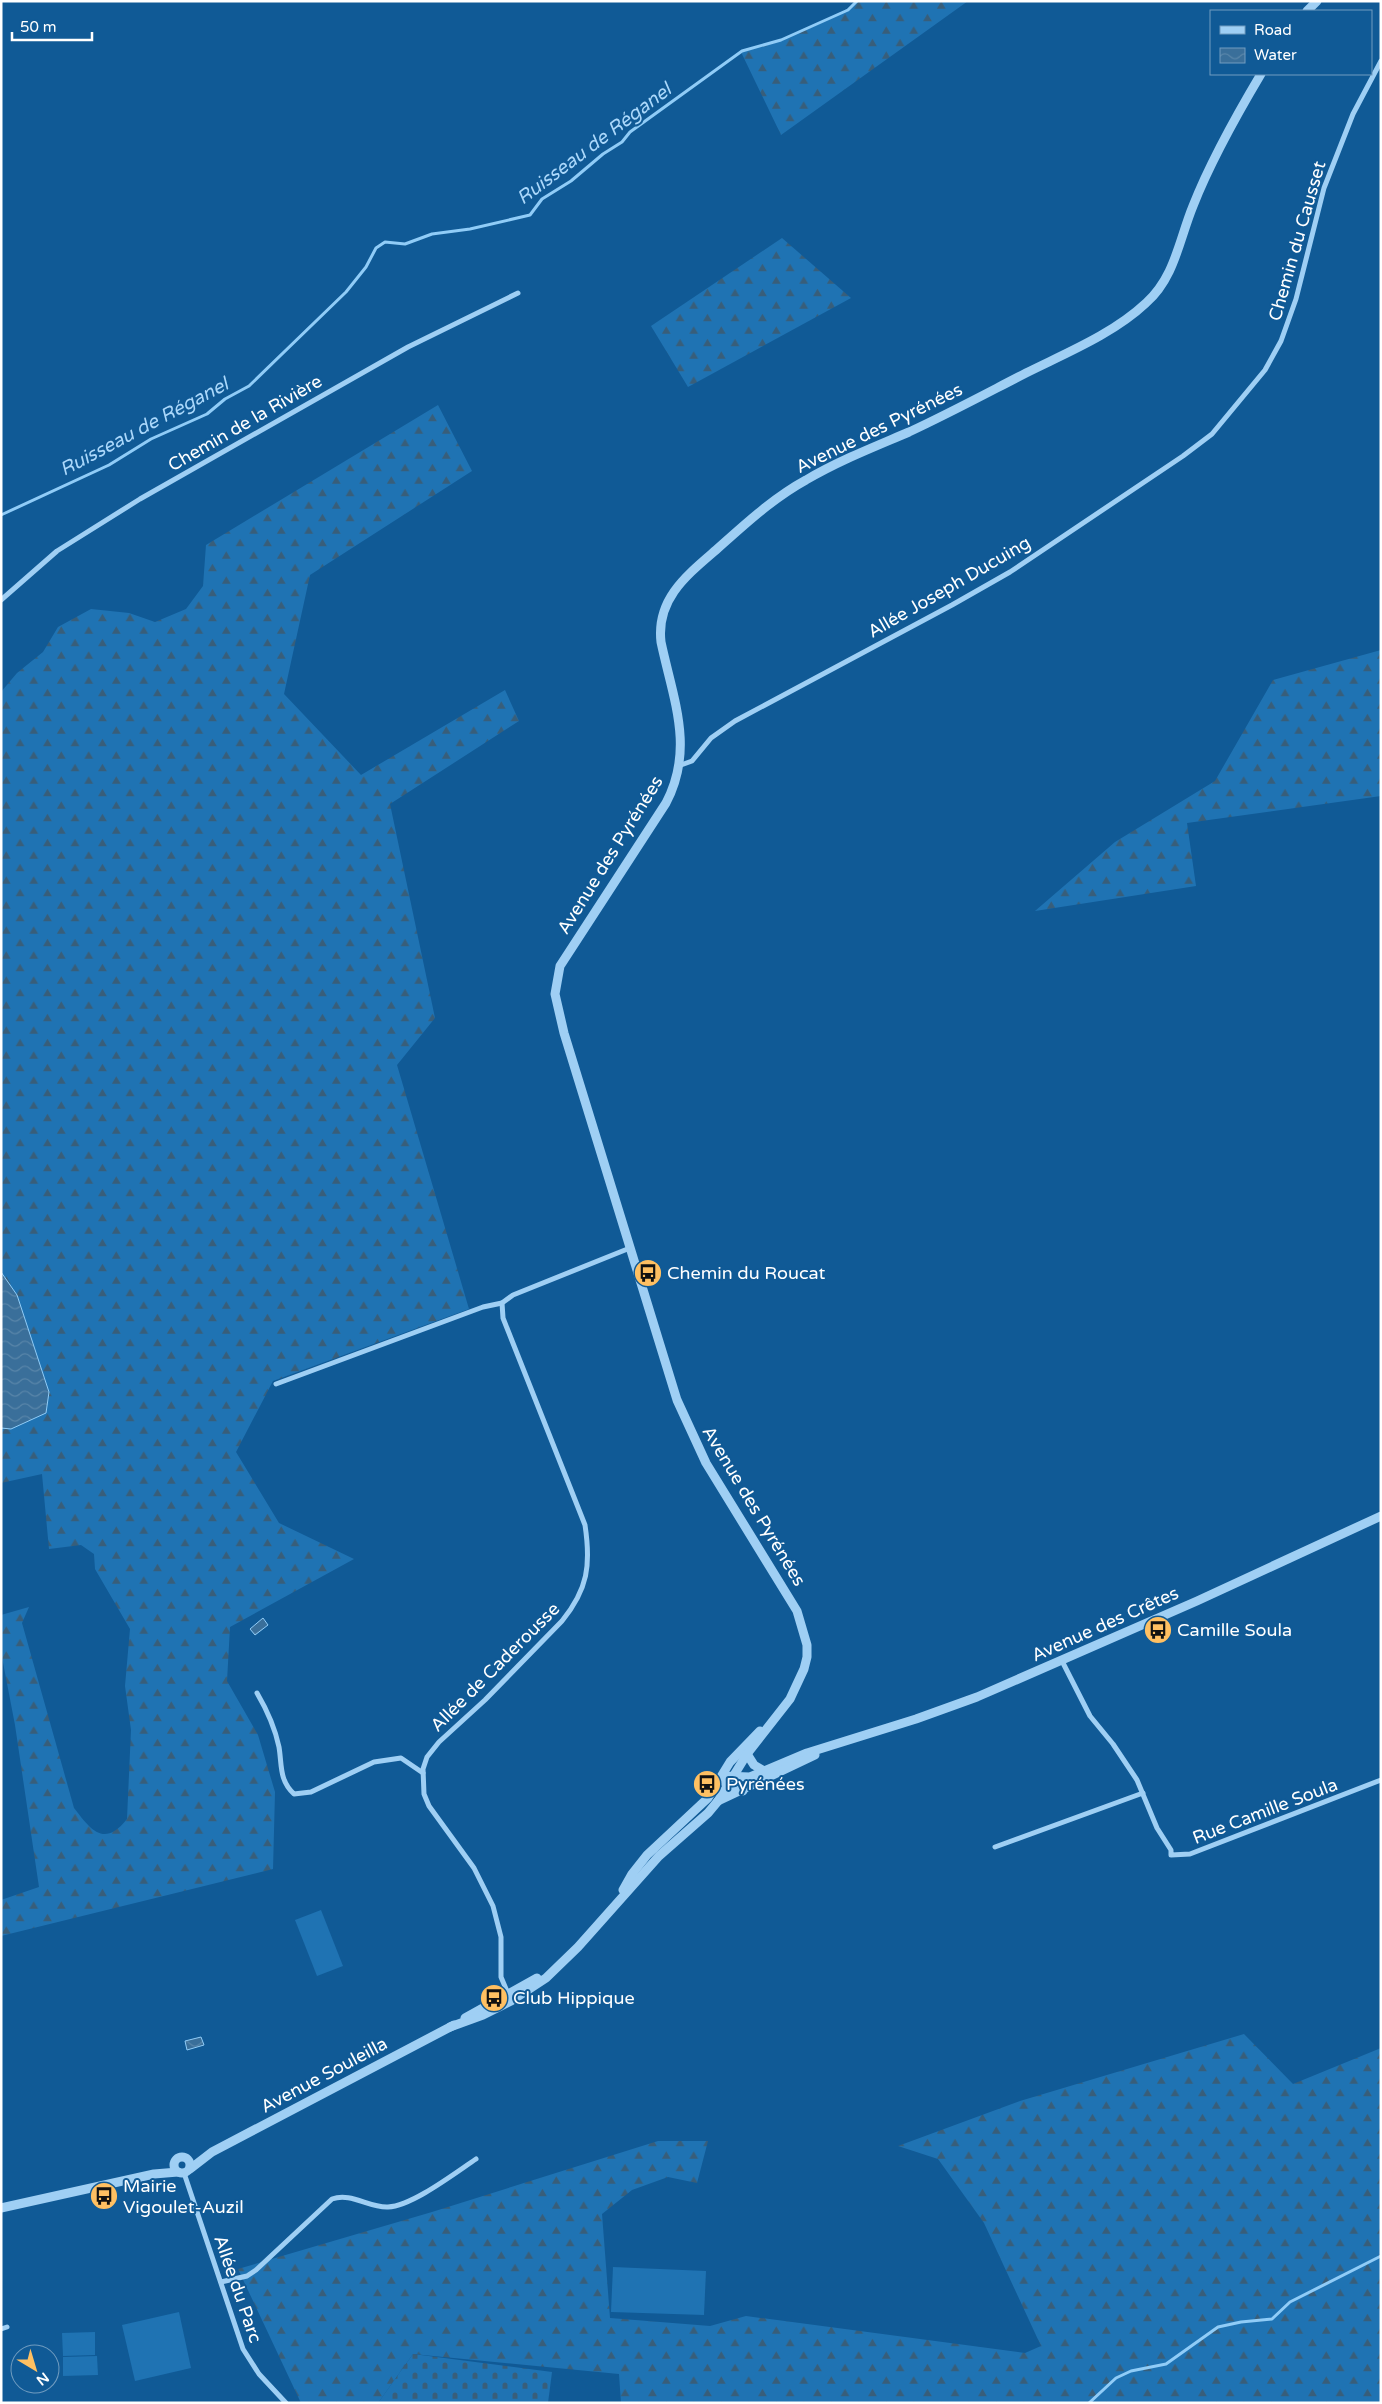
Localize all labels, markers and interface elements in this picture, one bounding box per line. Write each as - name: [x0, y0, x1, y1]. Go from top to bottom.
- scale bar: [12, 10, 92, 42]
- legend: [1210, 10, 1372, 75]
- text: 50 m: [20, 18, 57, 36]
- text: Road: [1254, 21, 1292, 39]
- text: Water: [1254, 46, 1297, 64]
- water label: Ruisseau de Réganel: [512, 77, 677, 209]
- street label: Chemin du Causset: [1264, 158, 1330, 323]
- street label: Chemin de la Rivière: [164, 370, 326, 476]
- water label: Ruisseau de Réganel: [56, 372, 234, 481]
- street label: Avenue des Pyrénées: [792, 378, 966, 478]
- street label: Allée Joseph Ducuing: [864, 531, 1034, 643]
- street label: Avenue des Pyrénées: [552, 772, 668, 938]
- bus stop icon: Chemin du Roucat: [633, 1258, 663, 1288]
- place label: Chemin du Roucat: [667, 1262, 826, 1284]
- street label: Avenue des Pyrénées: [698, 1422, 810, 1590]
- street label: Avenue des Crêtes: [1028, 1582, 1182, 1666]
- street label: Allée de Caderousse: [426, 1598, 564, 1736]
- bus stop icon: Camille Soula: [1143, 1615, 1173, 1645]
- place label: Camille Soula: [1177, 1619, 1292, 1641]
- bus stop icon: Pyrénées: [692, 1769, 722, 1799]
- place label: Pyrénées: [726, 1773, 805, 1795]
- street label: Rue Camille Soula: [1189, 1773, 1341, 1849]
- bus stop icon: Club Hippique: [479, 1983, 509, 2013]
- place label: Club Hippique: [513, 1987, 635, 2009]
- street label: Avenue Souleilla: [257, 2032, 391, 2118]
- place label: Mairie Vigoulet-Auzil: [123, 2175, 244, 2218]
- bus stop icon: Mairie Vigoulet-Auzil: [89, 2181, 119, 2211]
- street label: Allée du Parc: [209, 2232, 267, 2346]
- north arrow: [10, 2344, 60, 2394]
- text: N: [33, 2369, 52, 2389]

